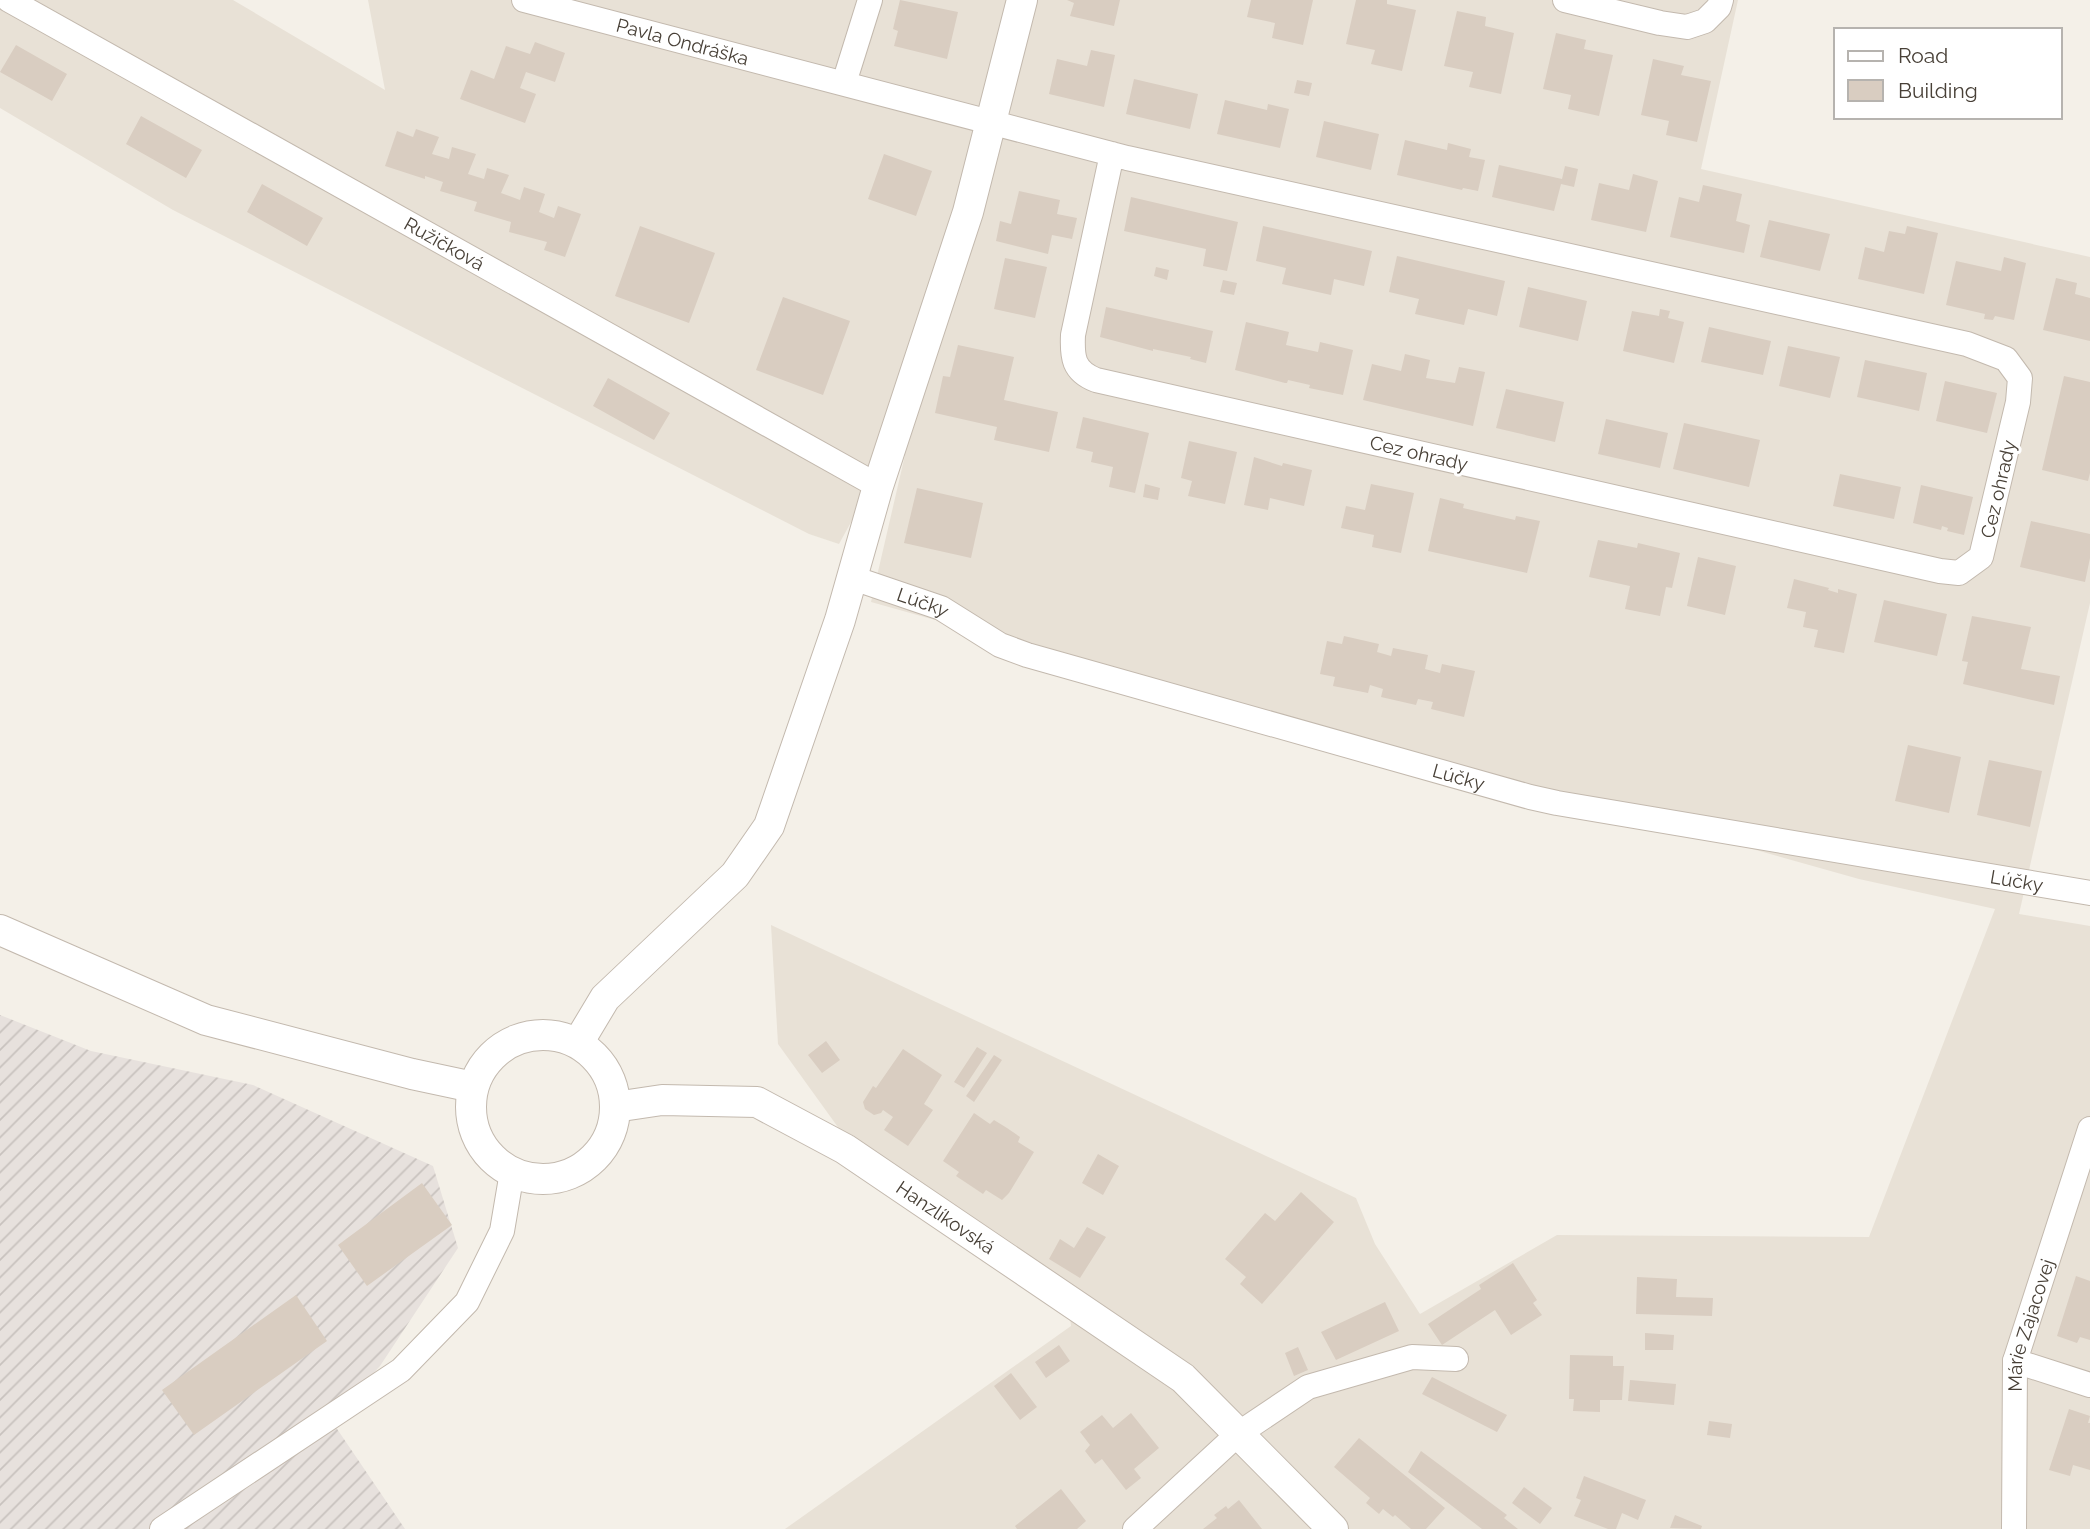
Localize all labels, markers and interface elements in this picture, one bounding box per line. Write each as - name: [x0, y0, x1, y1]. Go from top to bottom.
- street label: Pavla Ondráška: [614, 14, 751, 69]
- legend: [1834, 28, 2062, 119]
- text: Road: [1898, 43, 1948, 68]
- text: Building: [1898, 78, 1978, 103]
- street label: Ružičková: [401, 212, 488, 275]
- street label: Cez ohrady: [1368, 431, 1470, 475]
- street label: Cez ohrady: [1976, 438, 2020, 540]
- street label: Lúčky: [894, 583, 953, 621]
- street label: Lúčky: [1430, 759, 1487, 795]
- street label: Lúčky: [1989, 865, 2045, 896]
- street label: Hanzlíkovská: [892, 1176, 999, 1258]
- street label: Márie Zajacovej: [2004, 1256, 2058, 1392]

